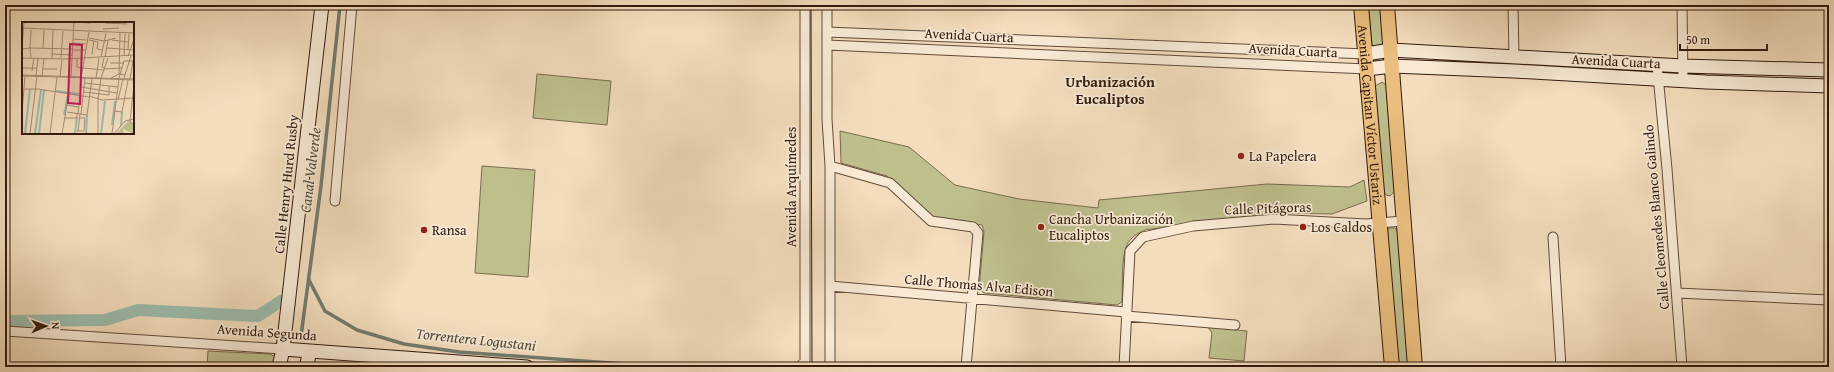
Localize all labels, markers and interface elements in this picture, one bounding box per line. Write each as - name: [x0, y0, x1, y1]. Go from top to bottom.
- inset map: [22, 22, 134, 134]
- street label: Avenida Cuarta: [924, 23, 1014, 47]
- street label: Avenida Capitan Víctor Ustariz: [1353, 24, 1388, 206]
- scale bar: [1680, 26, 1767, 52]
- text: 50 m: [1686, 31, 1710, 48]
- street label: Avenida Cuarta: [1248, 38, 1338, 62]
- street label: Avenida Cuarta: [1571, 49, 1661, 73]
- district label: Urbanización Eucaliptos: [1065, 71, 1155, 109]
- street label: Calle Henry Hurd Rusby: [269, 113, 303, 255]
- street label: Calle Cleomedes Blanco Galindo: [1638, 124, 1674, 310]
- water label: Canal Valverde: [294, 126, 326, 214]
- street label: Avenida Arquímedes: [781, 127, 801, 247]
- place label: La Papelera: [1249, 146, 1317, 166]
- marker: La Papelera: [1236, 151, 1246, 161]
- street label: Calle Pitágoras: [1224, 196, 1312, 220]
- place label: Cancha Urbanización Eucaliptos: [1049, 209, 1173, 245]
- place label: Los Caldos: [1311, 217, 1372, 237]
- place label: Ransa: [432, 220, 467, 240]
- marker: Cancha Urbanización Eucaliptos: [1036, 222, 1046, 232]
- marker: Los Caldos: [1298, 222, 1308, 232]
- marker: Ransa: [419, 225, 429, 235]
- street label: Calle Thomas Alva Edison: [904, 269, 1054, 301]
- north arrow: [26, 306, 66, 346]
- street label: Avenida Segunda: [216, 319, 318, 345]
- text: N: [48, 322, 64, 330]
- water label: Torrentera Logustani: [415, 322, 537, 356]

